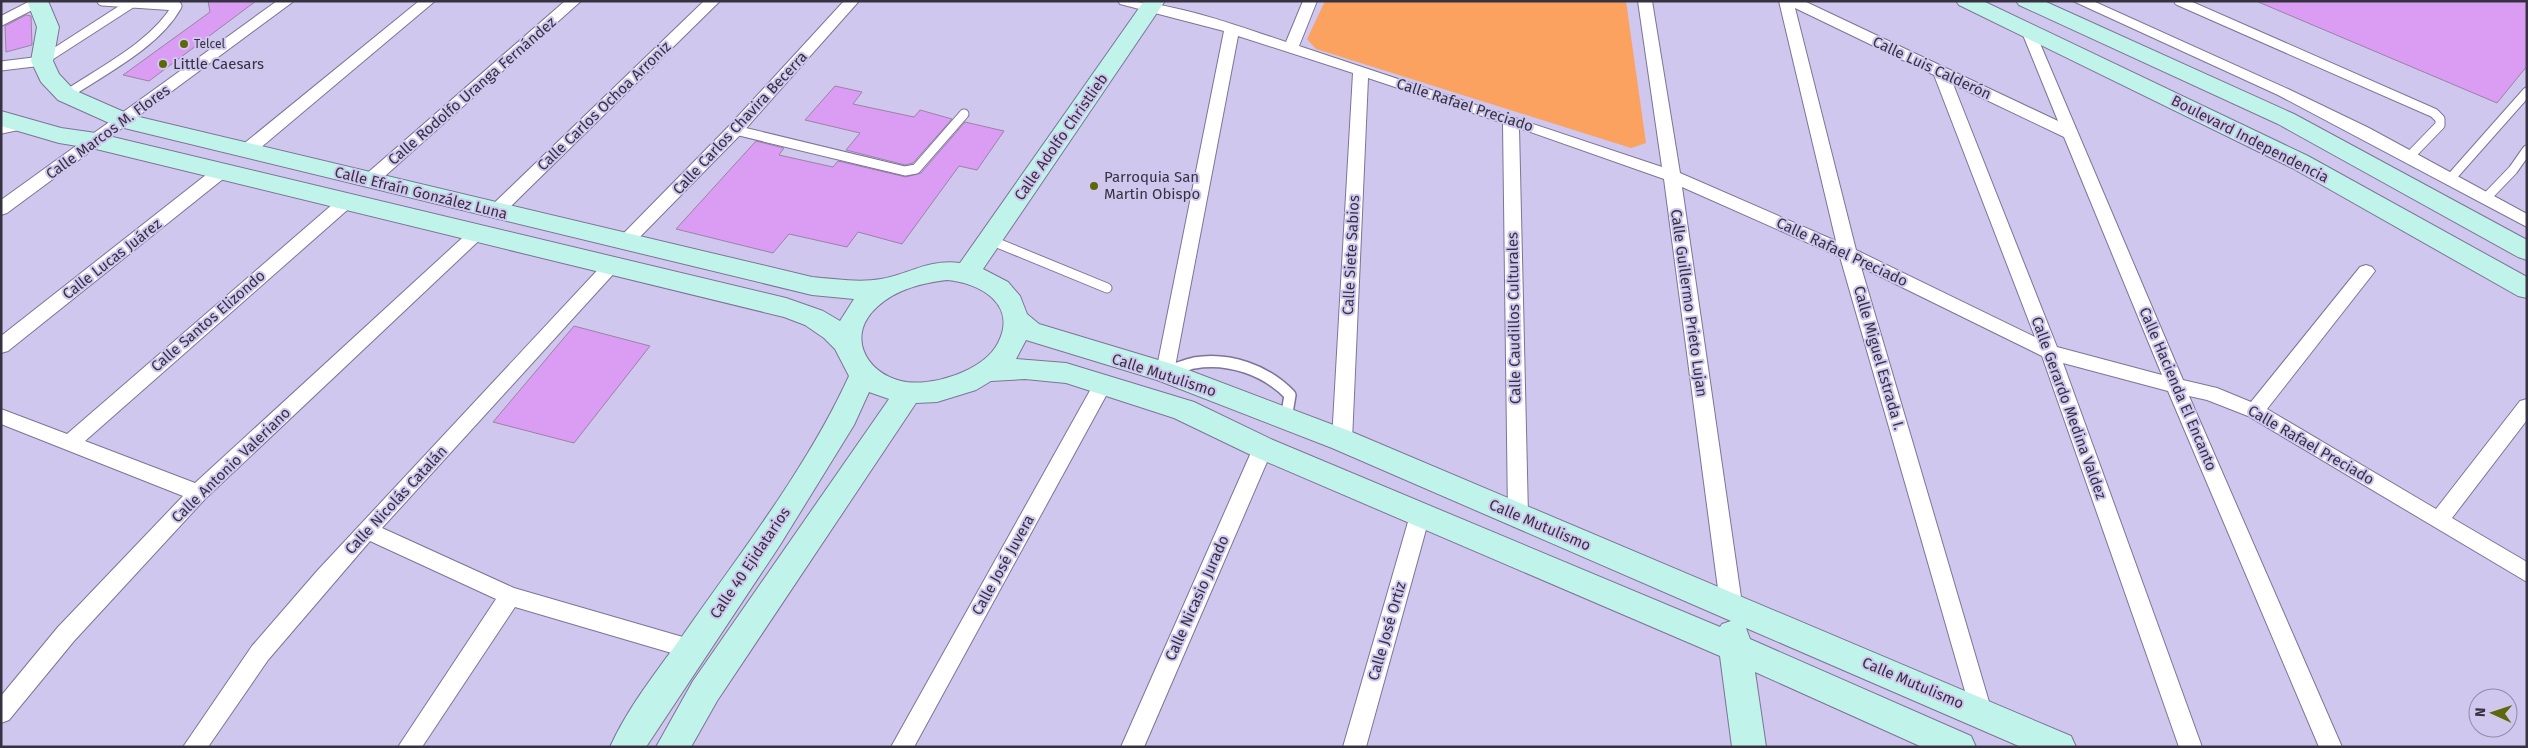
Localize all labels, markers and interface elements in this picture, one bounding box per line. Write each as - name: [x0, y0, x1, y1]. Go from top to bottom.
- street label: Calle Rodolfo Uranga Fernández: [384, 13, 560, 169]
- street label: Calle Luis Calderón: [1870, 33, 1994, 103]
- place label: Telcel: [194, 37, 226, 51]
- street label: Calle Carlos Ochoa Arroniz: [534, 37, 675, 174]
- marker: Telcel: [178, 38, 190, 50]
- street label: Calle Carlos Chavira Becerra: [669, 48, 811, 198]
- place label: Little Caesars: [173, 55, 264, 73]
- marker: Little Caesars: [157, 58, 169, 70]
- street label: Calle Adolfo Christlieb: [1010, 70, 1112, 204]
- street label: Calle Rafael Preciado: [1394, 74, 1536, 136]
- street label: Calle Marcos M. Flores: [42, 81, 174, 183]
- street label: Boulevard Independencia: [2168, 91, 2332, 187]
- street label: Calle Efraín González Luna: [333, 163, 509, 223]
- place label: Parroquia San Martin Obispo: [1104, 168, 1200, 203]
- marker: Parroquia San Martin Obispo: [1088, 180, 1100, 192]
- street label: Calle Siete Sabios: [1339, 194, 1363, 316]
- street label: Calle Guillermo Prieto Lujan: [1667, 208, 1711, 398]
- street label: Calle Rafael Preciado: [1773, 214, 1911, 290]
- street label: Calle Lucas Juárez: [59, 215, 165, 303]
- street label: Calle Caudillos Culturales: [1503, 232, 1525, 404]
- street label: Calle Santos Elizondo: [147, 266, 269, 376]
- street label: Calle Miguel Estrada I.: [1850, 284, 1908, 432]
- street label: Calle Hacienda El Encanto: [2135, 305, 2221, 473]
- street label: Calle Gerardo Medina Valdez: [2028, 314, 2111, 502]
- street label: Calle Mutulismo: [1109, 350, 1219, 400]
- street label: Calle Rafael Preciado: [2245, 401, 2377, 489]
- street label: Calle Antonio Valeriano: [168, 404, 294, 526]
- street label: Calle Nicolás Catalán: [341, 442, 451, 558]
- street label: Calle Mutulismo: [1486, 495, 1594, 555]
- street label: Calle 40 Ejidatarios: [706, 504, 794, 622]
- street label: Calle José Juvera: [968, 512, 1038, 618]
- street label: Calle Nicasio Jurado: [1161, 533, 1233, 663]
- street label: Calle José Ortiz: [1364, 579, 1410, 683]
- street label: Calle Mutulismo: [1859, 653, 1967, 713]
- north arrow: [2468, 688, 2518, 738]
- text: N: [2472, 707, 2489, 717]

